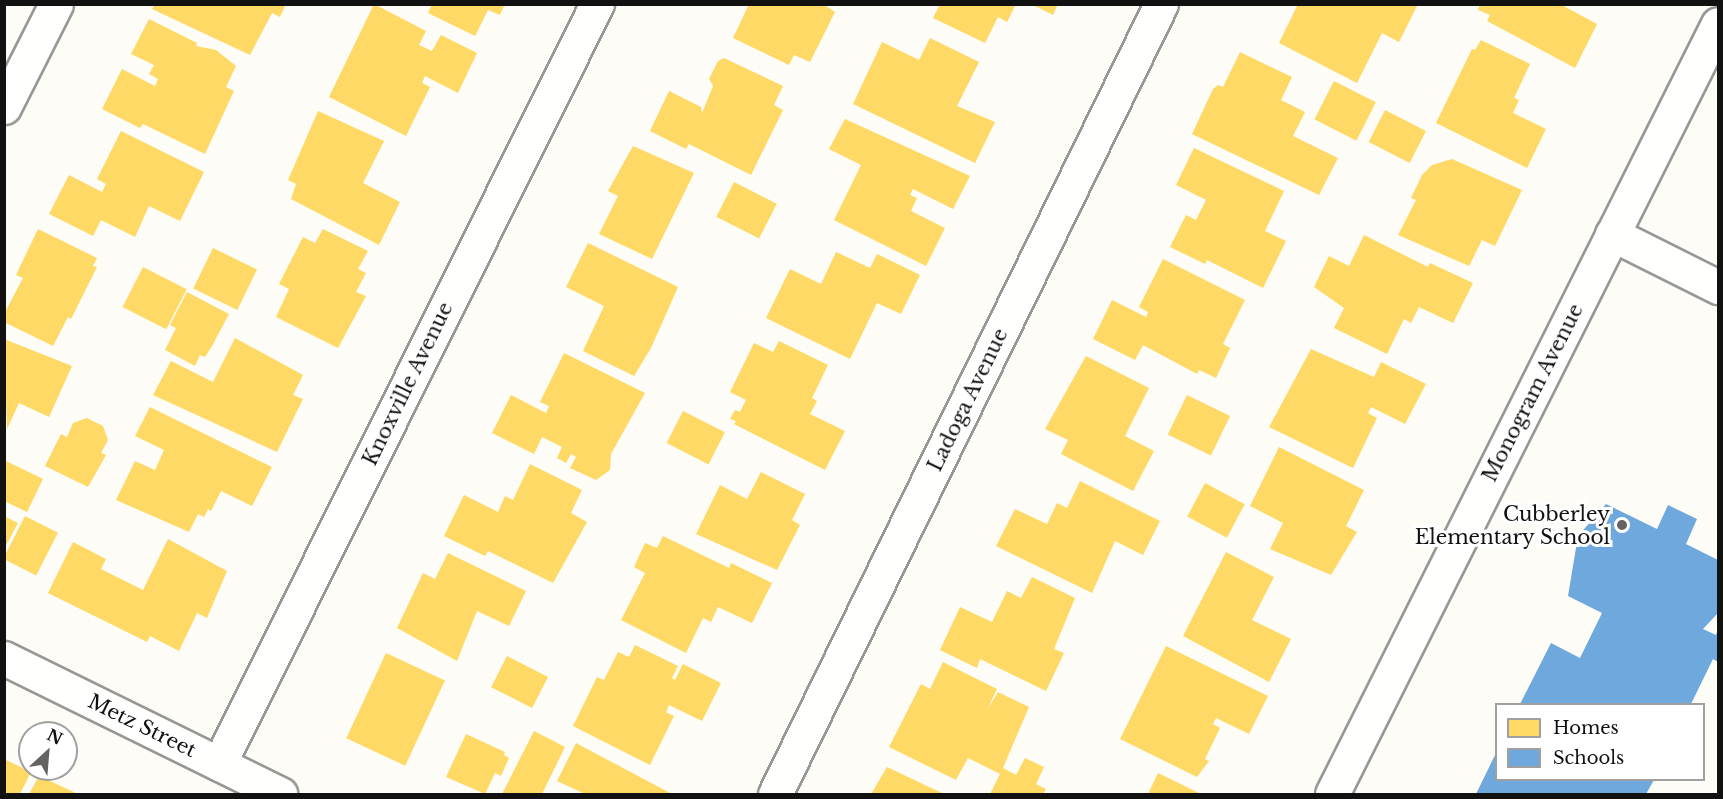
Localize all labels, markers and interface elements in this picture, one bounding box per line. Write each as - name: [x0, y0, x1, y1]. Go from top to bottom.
- street label: Knoxville Avenue: [358, 298, 458, 470]
- street label: Monogram Avenue: [1478, 300, 1588, 486]
- street label: Ladoga Avenue: [923, 324, 1013, 476]
- place label: Cubberley Elementary School: [1414, 502, 1610, 549]
- marker: Cubberley Elementary School: [1615, 518, 1629, 532]
- street label: Metz Street: [84, 689, 200, 763]
- legend: [1495, 703, 1705, 781]
- text: Homes: [1553, 717, 1619, 739]
- north arrow: [18, 721, 78, 781]
- text: N: [44, 724, 66, 749]
- text: Schools: [1553, 747, 1624, 769]

